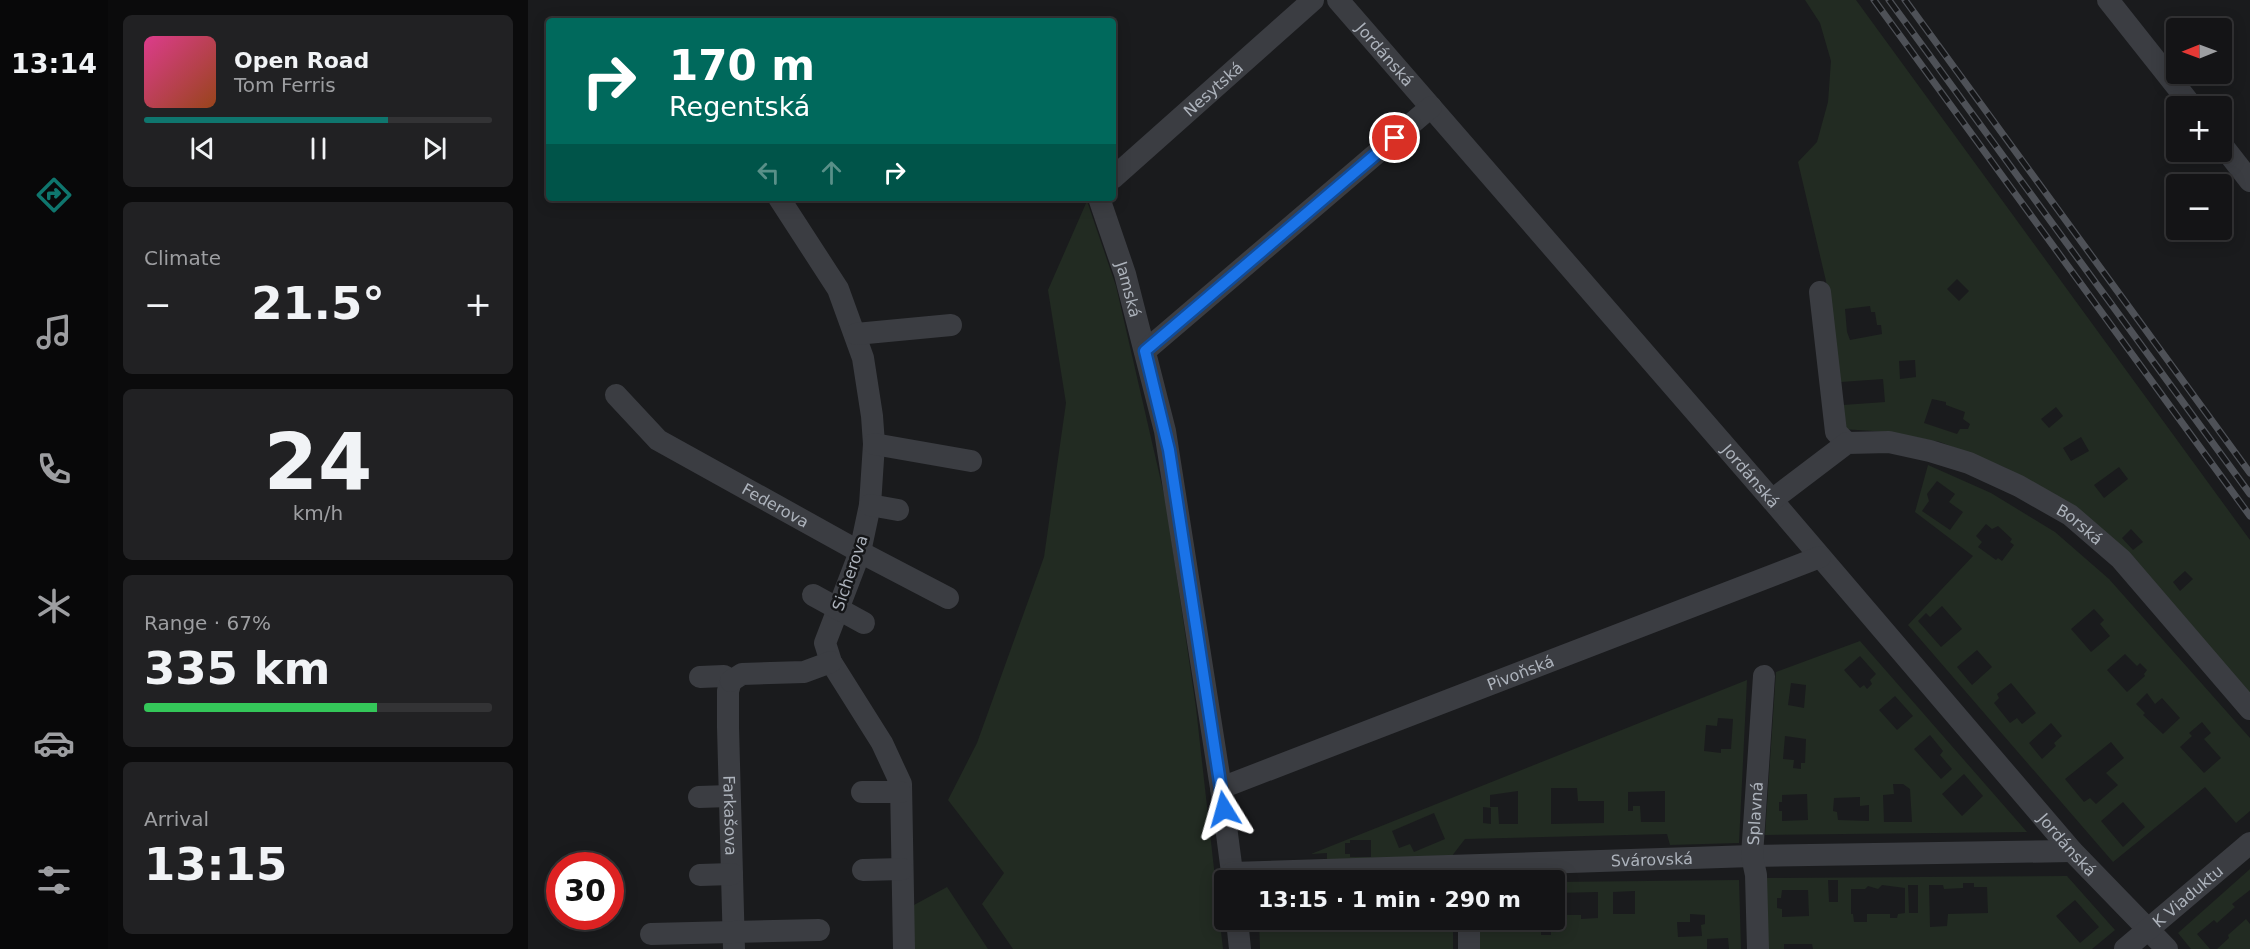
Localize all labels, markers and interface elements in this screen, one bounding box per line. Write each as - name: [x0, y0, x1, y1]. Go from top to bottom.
- street label: Jordánská: [1352, 18, 1418, 90]
- north arrow: [2166, 18, 2232, 84]
- map controls: [2166, 18, 2232, 240]
- text: 170 m: [669, 41, 815, 90]
- icon: right: [570, 42, 648, 120]
- text: 13:14: [11, 48, 97, 79]
- text: Open Road: [234, 48, 369, 73]
- street label: Nesytská: [1179, 58, 1247, 120]
- text: Tom Ferris: [234, 73, 336, 97]
- text: Regentská: [669, 91, 810, 122]
- button: +: [2166, 96, 2232, 162]
- pin: [1369, 112, 1420, 163]
- icon: arrive: [1378, 121, 1411, 154]
- icon: previous: [186, 132, 219, 165]
- icon: pause: [302, 132, 335, 165]
- icon: next: [418, 132, 451, 165]
- icon: left: [752, 156, 785, 189]
- icon: ahead: [815, 156, 848, 189]
- icon: right: [878, 156, 911, 189]
- icon: directions: [33, 174, 75, 216]
- button: −: [2166, 174, 2232, 240]
- text: Climate: [144, 246, 221, 270]
- street label: Jamská: [1111, 258, 1145, 319]
- text: 21.5°: [251, 277, 385, 330]
- text: −: [144, 285, 172, 324]
- text: +: [464, 285, 492, 324]
- icon: music: [33, 311, 75, 353]
- text: 24: [264, 417, 372, 507]
- street label: Jordánská: [1718, 439, 1784, 511]
- icon: phone: [33, 448, 75, 490]
- street label: Federova: [739, 479, 812, 531]
- street label: Borská: [2053, 500, 2107, 549]
- text: km/h: [293, 501, 343, 525]
- street label: Sicherova: [828, 533, 872, 613]
- icon: climate: [33, 585, 75, 627]
- text: Range · 67%: [144, 611, 271, 635]
- text: 335 km: [144, 642, 330, 695]
- street label: Pivoňská: [1484, 651, 1557, 694]
- icon: car: [33, 722, 75, 764]
- street label: Farkašova: [720, 775, 741, 856]
- position arrow: [1192, 777, 1256, 841]
- street label: Splavná: [1743, 781, 1766, 846]
- text: Arrival: [144, 807, 209, 831]
- street label: Jordánská: [2034, 808, 2101, 880]
- text: 13:15: [144, 838, 287, 891]
- street label: Svárovská: [1610, 848, 1693, 870]
- speed limit sign: 30: [546, 852, 624, 930]
- icon: filters: [33, 859, 75, 901]
- street label: K Viaduktu: [2148, 861, 2227, 931]
- text: 13:15 · 1 min · 290 m: [1258, 887, 1521, 912]

